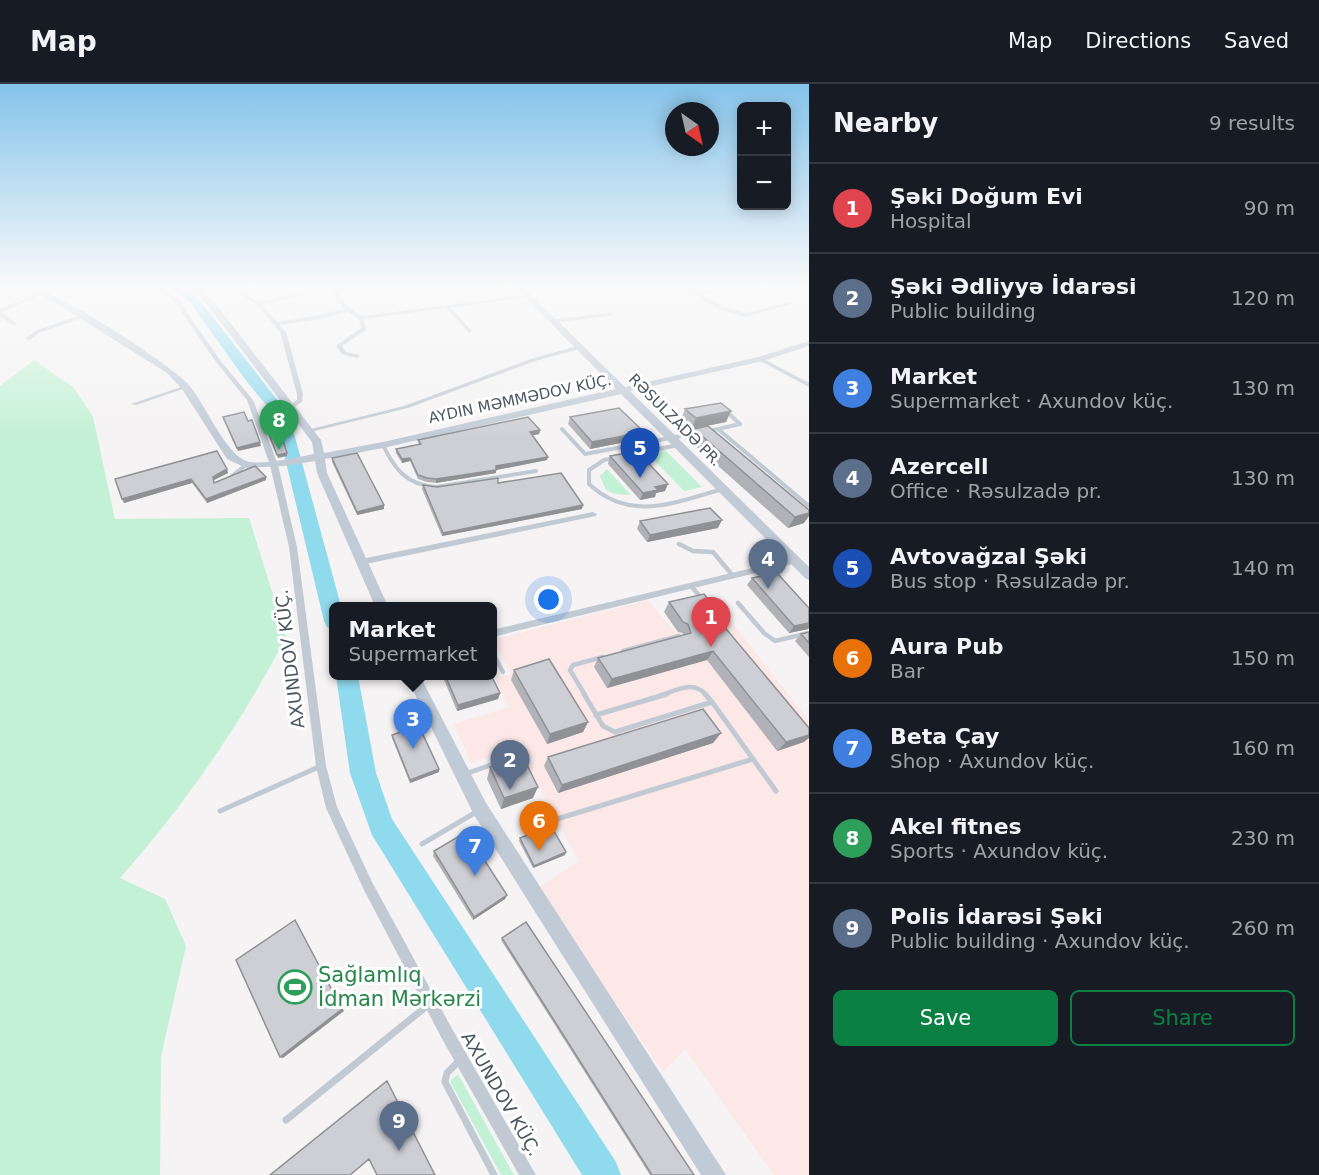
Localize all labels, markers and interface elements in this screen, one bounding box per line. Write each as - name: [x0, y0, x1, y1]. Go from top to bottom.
- text: Map: [30, 25, 97, 58]
- text: Map: [1008, 29, 1052, 53]
- text: Directions: [1085, 29, 1191, 53]
- text: Saved: [1224, 29, 1289, 53]
- north arrow: [665, 102, 719, 156]
- map controls: [737, 102, 791, 210]
- button: +: [737, 102, 791, 156]
- text: Nearby: [833, 108, 938, 138]
- text: 9 results: [1209, 111, 1295, 135]
- button: −: [737, 156, 791, 210]
- text: Şəki Doğum Evi: [890, 184, 1083, 209]
- text: 1: [846, 196, 859, 220]
- text: 90 m: [1244, 196, 1295, 220]
- text: Hospital: [890, 209, 972, 233]
- text: Şəki Ədliyyə İdarəsi: [890, 274, 1137, 299]
- text: 2: [846, 286, 859, 310]
- text: 120 m: [1231, 286, 1295, 310]
- text: Public building: [890, 299, 1036, 323]
- text: Market: [890, 364, 977, 389]
- street label: AYDIN MƏMMƏDOV KÜÇ.: [427, 370, 613, 427]
- street label: RƏSULZADƏ PR.: [625, 370, 725, 470]
- text: 3: [846, 376, 859, 400]
- text: 130 m: [1231, 376, 1295, 400]
- text: Supermarket · Axundov küç.: [890, 389, 1173, 413]
- pin: 8: [260, 400, 298, 450]
- pin: 5: [620, 428, 660, 478]
- text: Azercell: [890, 454, 989, 479]
- text: 4: [846, 466, 859, 490]
- text: 130 m: [1231, 466, 1295, 490]
- text: Office · Rəsulzadə pr.: [890, 479, 1102, 503]
- pin: 4: [748, 540, 788, 589]
- text: Avtovağzal Şəki: [890, 544, 1087, 569]
- text: 5: [846, 556, 859, 580]
- text: 140 m: [1231, 556, 1295, 580]
- text: Bus stop · Rəsulzadə pr.: [890, 569, 1130, 593]
- your location: [534, 585, 563, 614]
- street label: AXUNDOV KÜÇ.: [271, 588, 308, 730]
- pin: 1: [692, 598, 730, 647]
- popup: [329, 602, 497, 680]
- text: Market: [348, 617, 435, 642]
- text: Aura Pub: [890, 634, 1004, 659]
- text: Supermarket: [348, 642, 478, 666]
- text: 6: [846, 646, 859, 670]
- text: 150 m: [1231, 646, 1295, 670]
- text: Bar: [890, 659, 924, 683]
- pin: 3: [394, 700, 432, 749]
- text: Beta Çay: [890, 724, 999, 749]
- text: 7: [846, 736, 859, 760]
- text: 160 m: [1231, 736, 1295, 760]
- pin: 2: [490, 740, 530, 790]
- text: Shop · Axundov küç.: [890, 749, 1094, 773]
- pin: 6: [520, 802, 558, 851]
- text: Akel fitnes: [890, 814, 1022, 839]
- pin: 7: [456, 826, 494, 876]
- text: 8: [846, 826, 859, 850]
- text: 230 m: [1231, 826, 1295, 850]
- text: Sports · Axundov küç.: [890, 839, 1108, 863]
- text: Polis İdarəsi Şəki: [890, 904, 1103, 929]
- text: 9: [846, 916, 859, 940]
- text: 260 m: [1231, 916, 1295, 940]
- text: Public building · Axundov küç.: [890, 929, 1190, 953]
- place label: Sağlamlıq İdman Mərkərzi: [318, 963, 481, 1011]
- sports icon: Sağlamlıq İdman Mərkərzi: [277, 969, 313, 1005]
- button: Save: [833, 990, 1058, 1046]
- button: Share: [1070, 990, 1295, 1046]
- street label: AXUNDOV KÜÇ.: [457, 1028, 545, 1160]
- pin: 9: [380, 1102, 418, 1151]

